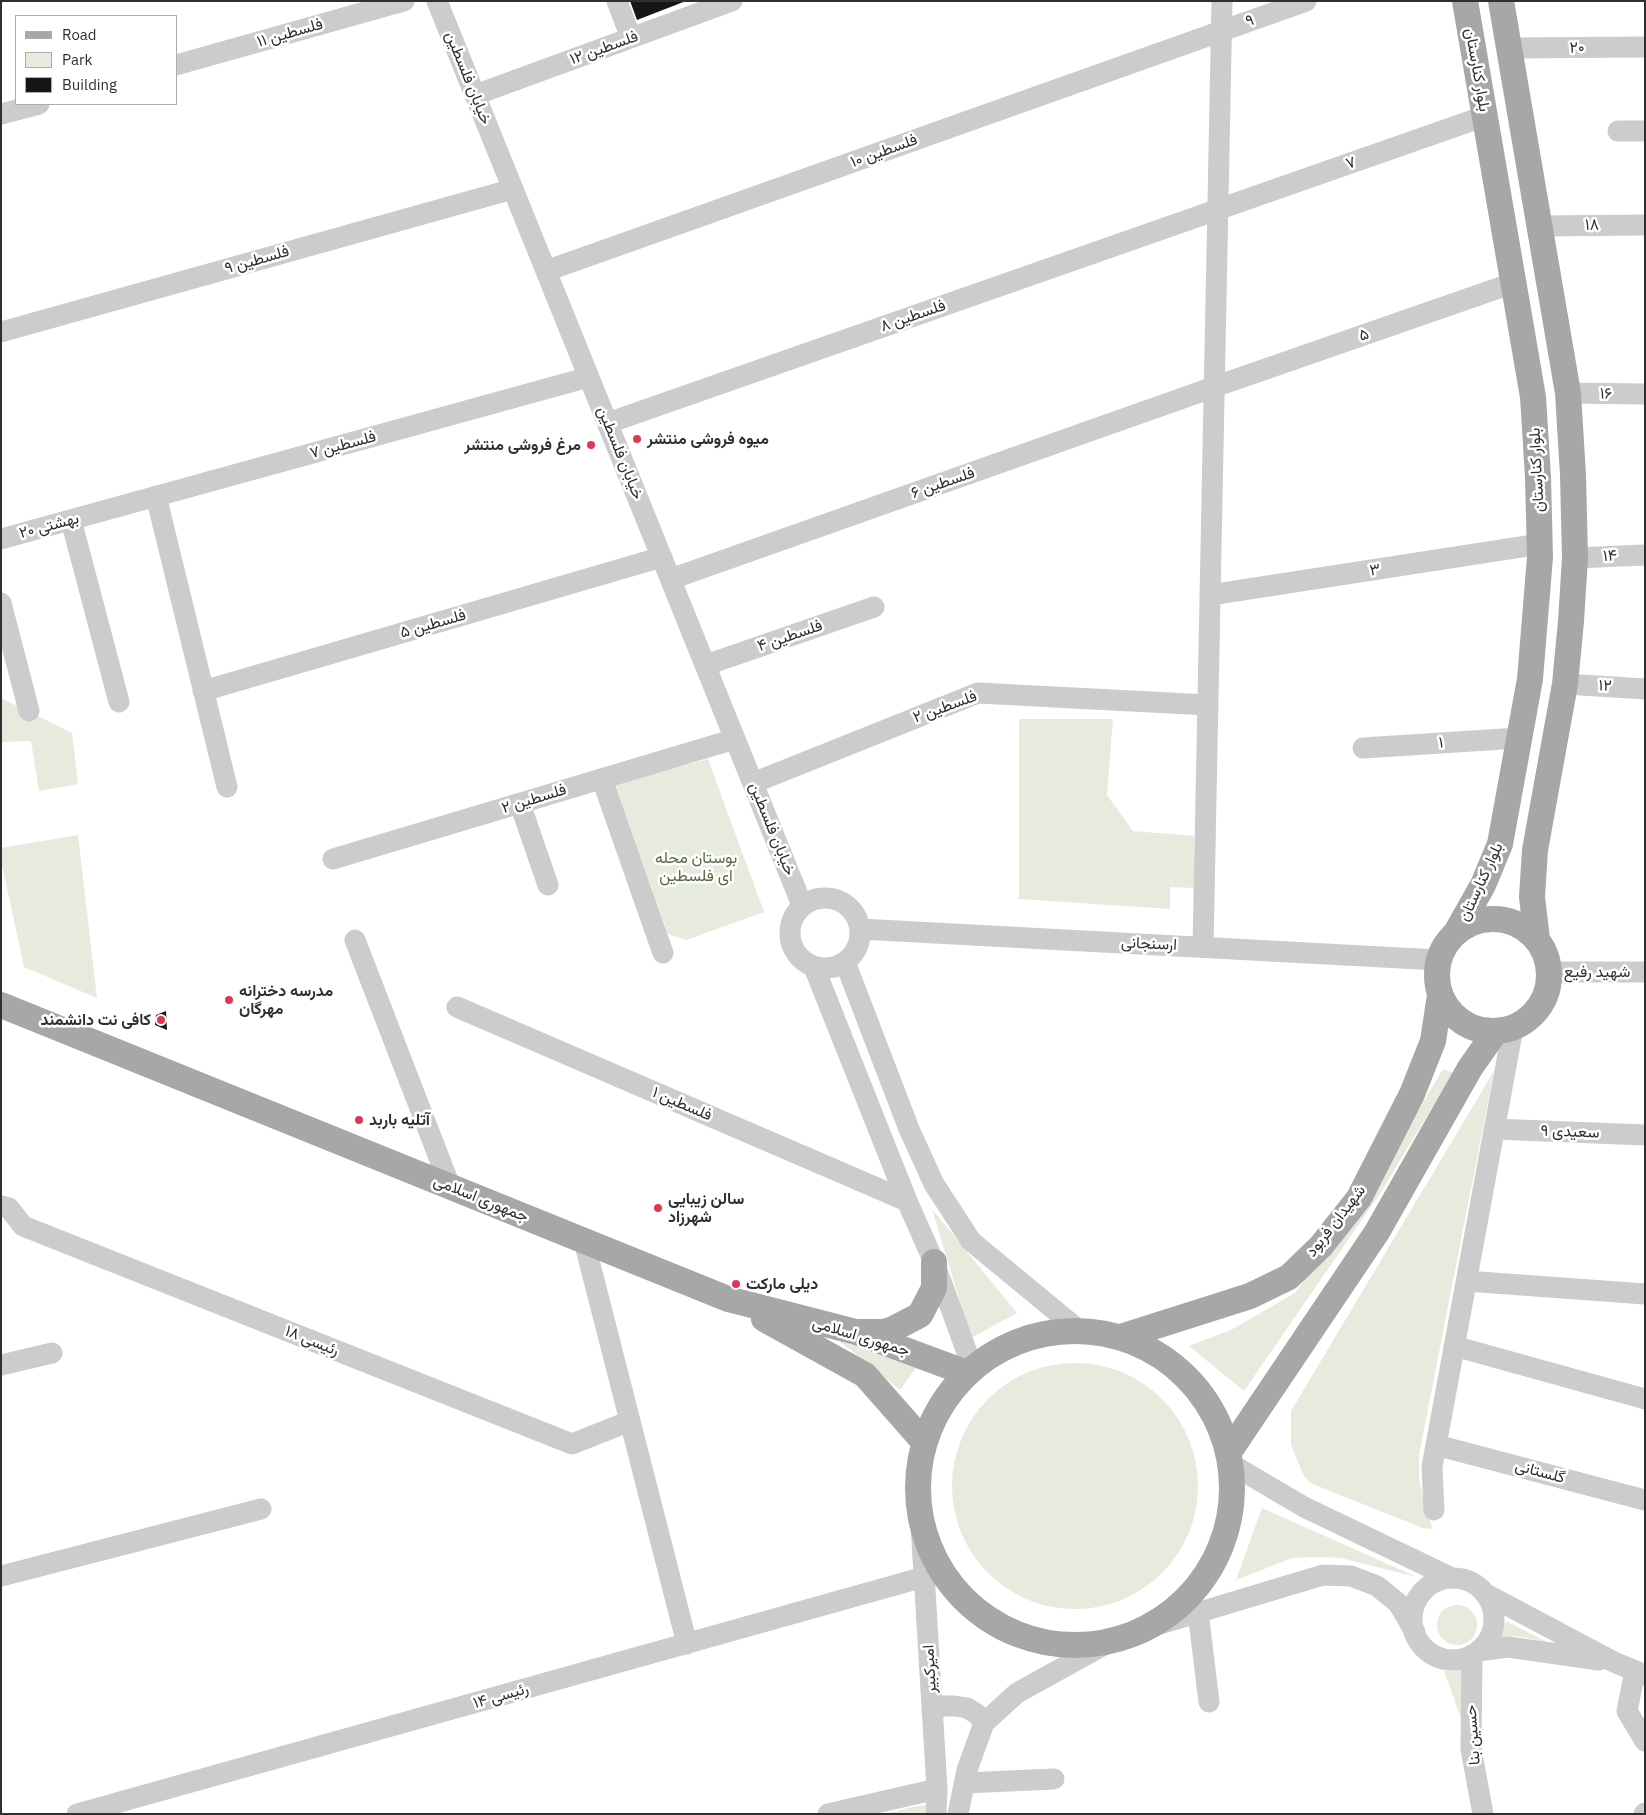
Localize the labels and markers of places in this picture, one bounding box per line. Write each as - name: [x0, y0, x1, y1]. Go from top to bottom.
- place label: میوه فروشی منتشر: [647, 429, 769, 449]
- marker: میوه فروشی منتشر: [631, 433, 643, 445]
- place label: مرغ فروشی منتشر: [464, 435, 581, 455]
- marker: مرغ فروشی منتشر: [585, 439, 597, 451]
- place label: مدرسه دخترانه مهرگان: [239, 981, 333, 1019]
- marker: مدرسه دخترانه مهرگان: [223, 994, 235, 1006]
- place label: کافی نت دانشمند: [40, 1010, 151, 1030]
- marker: کافی نت دانشمند: [155, 1014, 167, 1026]
- place label: آتلیه باربد: [369, 1110, 430, 1130]
- marker: آتلیه باربد: [353, 1114, 365, 1126]
- place label: سالن زیبایی شهرزاد: [668, 1189, 744, 1227]
- marker: سالن زیبایی شهرزاد: [652, 1202, 664, 1214]
- place label: دیلی مارکت: [746, 1274, 818, 1294]
- marker: دیلی مارکت: [730, 1278, 742, 1290]

